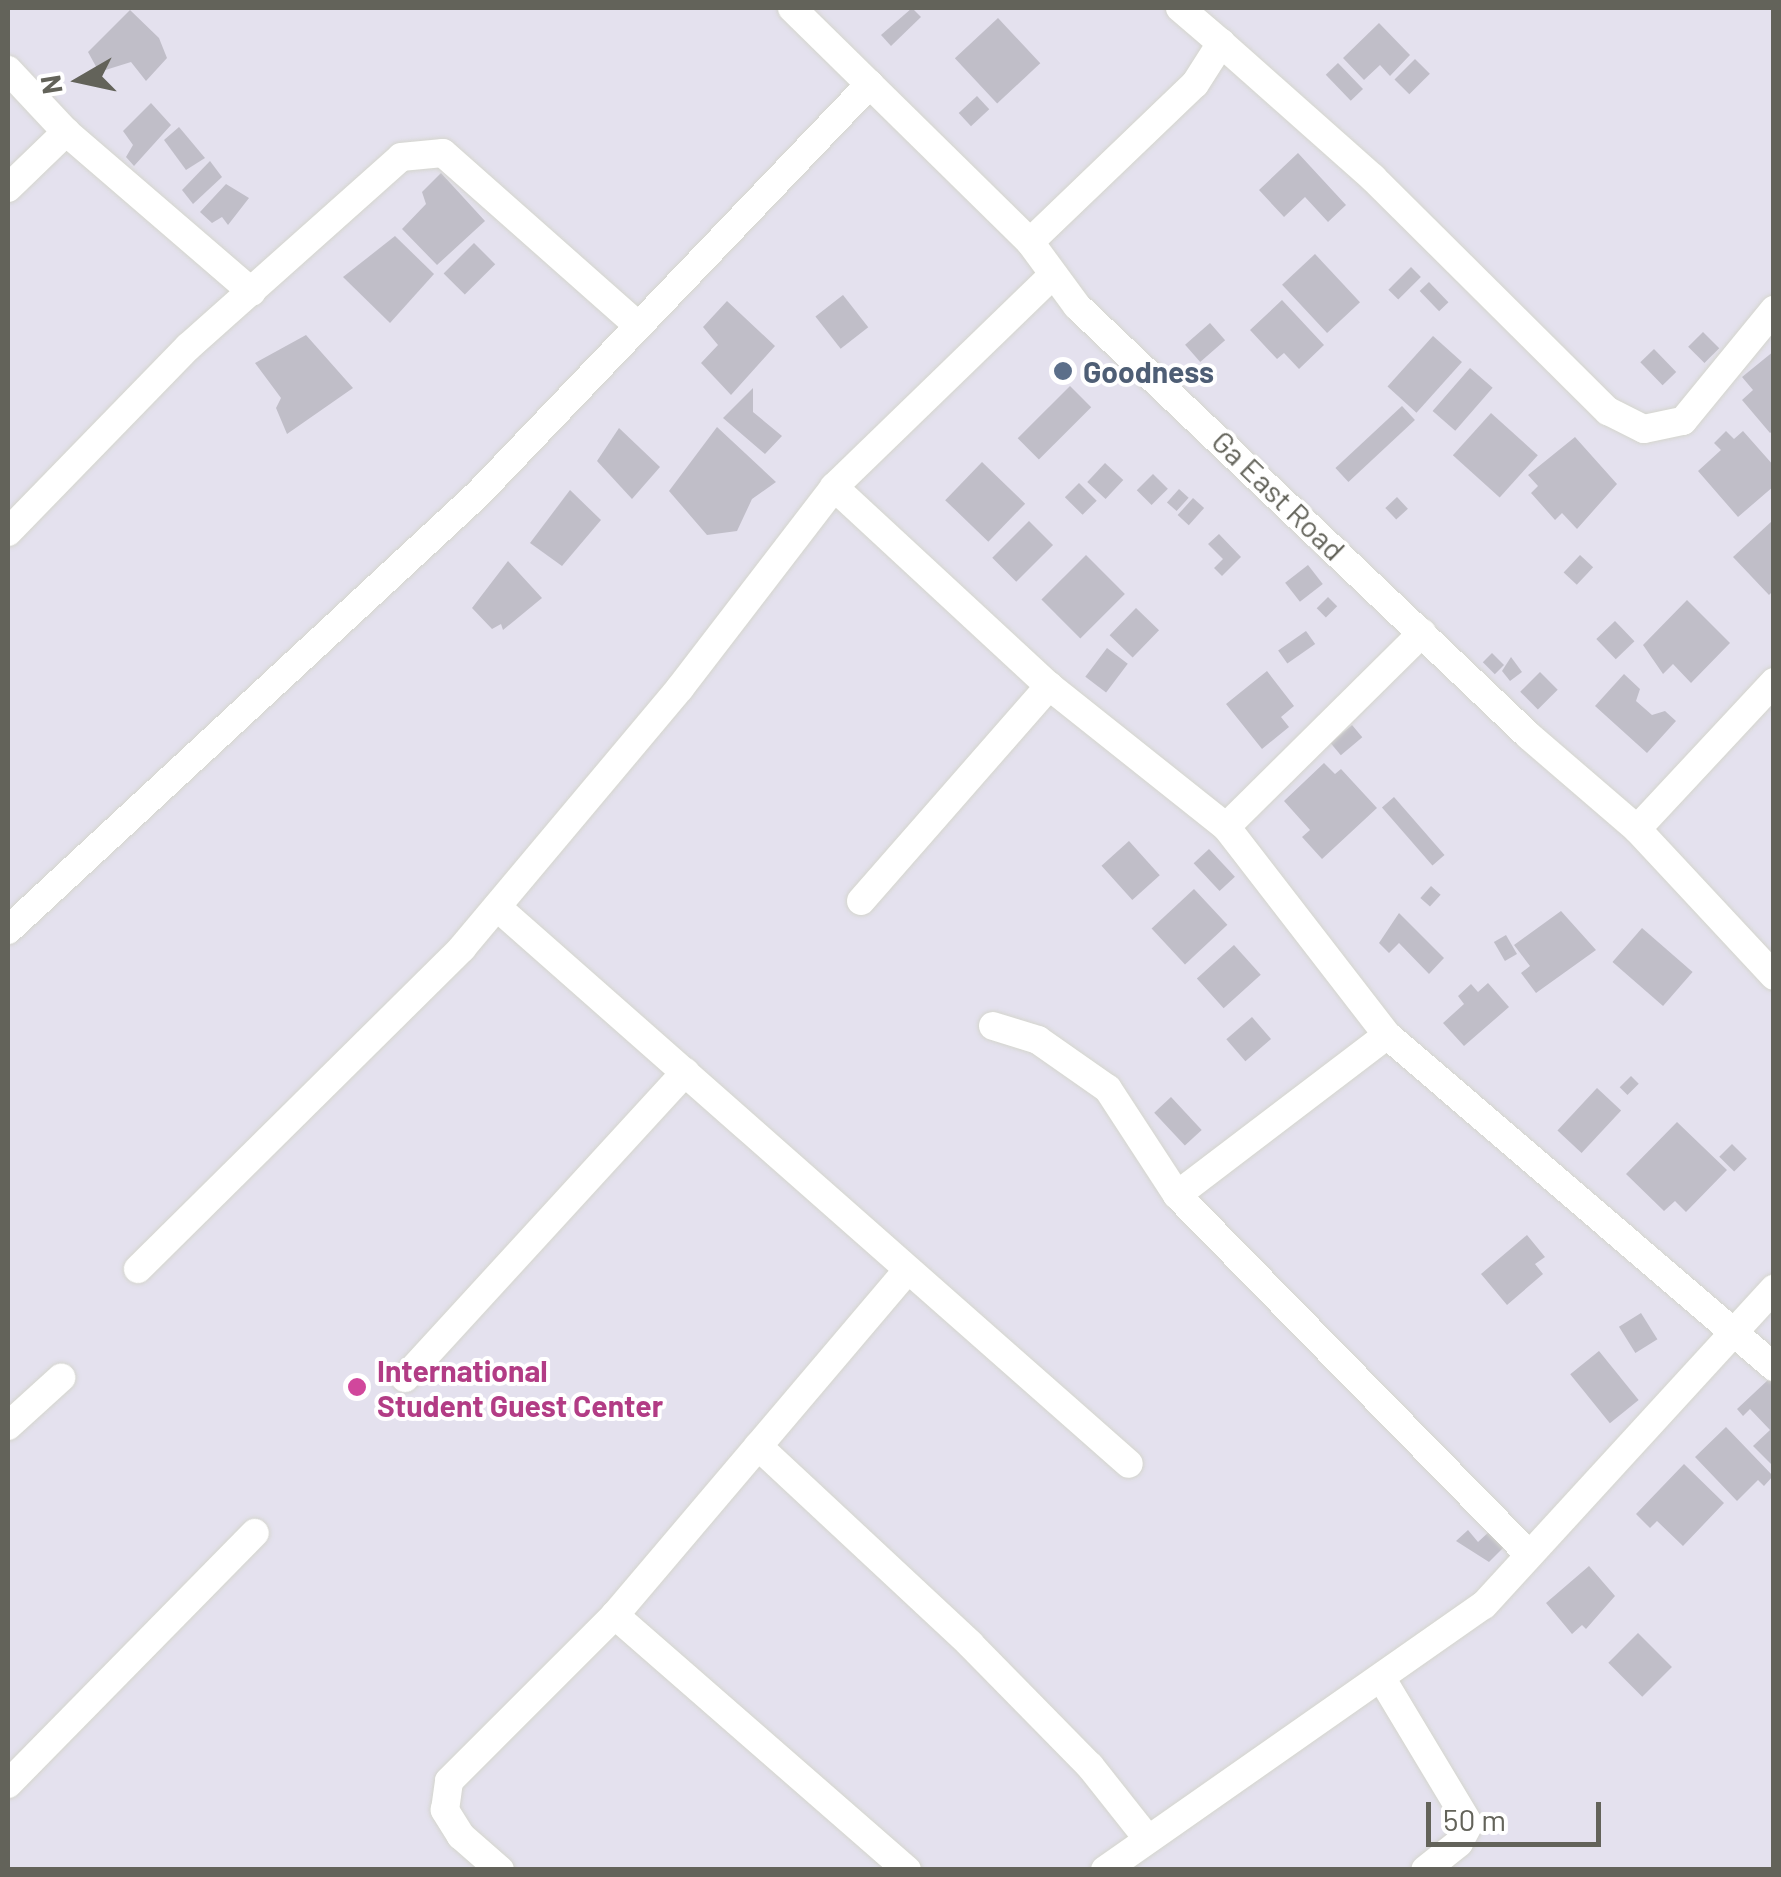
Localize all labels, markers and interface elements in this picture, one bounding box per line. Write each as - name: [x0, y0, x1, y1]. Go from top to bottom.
- north arrow: [30, 30, 130, 130]
- text: N: [32, 73, 69, 97]
- place label: Goodness: [1083, 353, 1214, 389]
- marker: Goodness: [1052, 360, 1074, 382]
- street label: Ga East Road: [1205, 423, 1353, 567]
- place label: International Student Guest Center: [377, 1352, 663, 1422]
- marker: International Student Guest Center: [346, 1376, 368, 1398]
- scale bar: [1431, 1782, 1606, 1844]
- text: 50 m: [1443, 1801, 1506, 1837]

